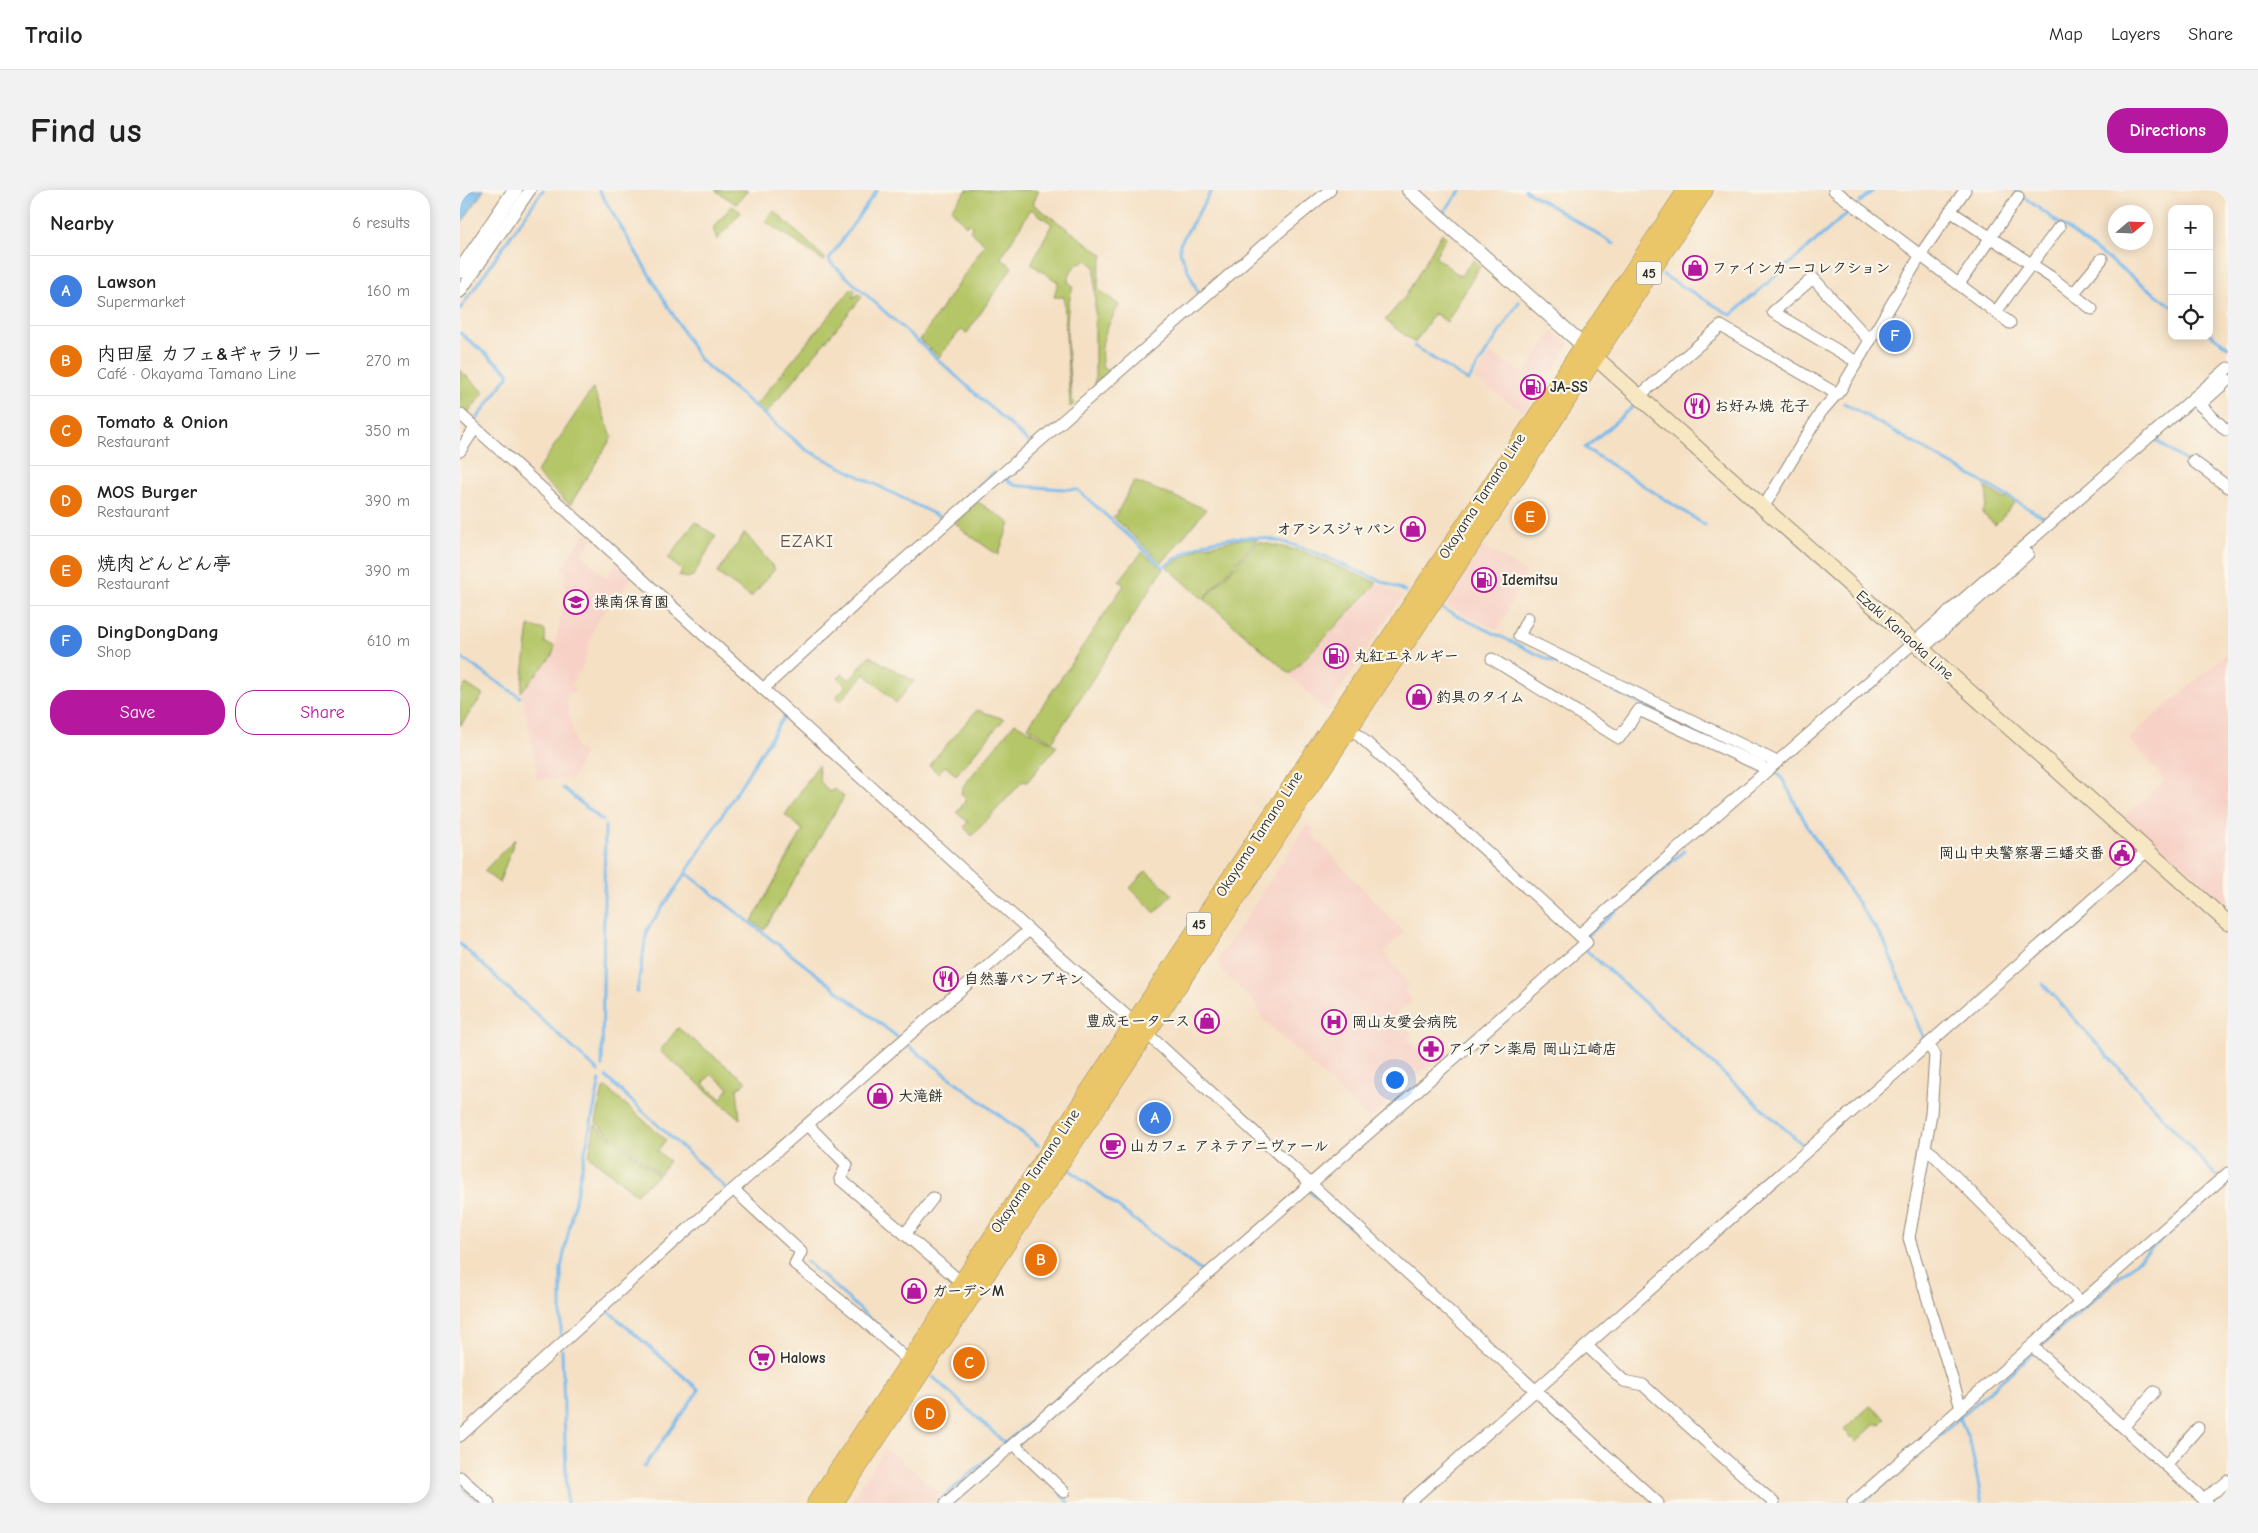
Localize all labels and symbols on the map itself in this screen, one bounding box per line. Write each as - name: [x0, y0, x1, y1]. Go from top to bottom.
- north arrow: [2108, 205, 2153, 250]
- shop icon: ファインカーコレクション: [1682, 255, 1708, 281]
- place label: ファインカーコレクション: [1712, 259, 1891, 277]
- road number: 45: [1636, 262, 1662, 285]
- pin: F: [1879, 317, 1911, 355]
- fuel station icon: JA-SS: [1520, 374, 1546, 400]
- place label: JA-SS: [1550, 378, 1588, 396]
- restaurant icon: お好み焼 花子: [1684, 393, 1710, 419]
- place label: お好み焼 花子: [1714, 397, 1809, 415]
- street label: Okayama Tamano Line: [1435, 429, 1530, 562]
- pin: E: [1514, 498, 1546, 536]
- shop icon: オアシスジャパン: [1400, 516, 1426, 542]
- place label: オアシスジャパン: [1276, 520, 1396, 538]
- district label: EZAKI: [780, 531, 834, 552]
- fuel station icon: Idemitsu: [1471, 567, 1497, 593]
- place label: Idemitsu: [1502, 571, 1558, 589]
- street label: Ezaki Kanaoka Line: [1852, 586, 1958, 684]
- school or university icon: 操南保育園: [563, 589, 589, 615]
- place label: 操南保育園: [594, 593, 669, 611]
- fuel station icon: 丸紅エネルギー: [1323, 643, 1349, 669]
- place label: 丸紅エネルギー: [1354, 647, 1459, 665]
- shop icon: 釣具のタイム: [1406, 684, 1432, 710]
- place label: 釣具のタイム: [1436, 688, 1525, 706]
- street label: Okayama Tamano Line: [1212, 767, 1307, 900]
- public building icon: 岡山中央警察署三蟠交番: [2109, 840, 2135, 866]
- place label: 岡山中央警察署三蟠交番: [1939, 844, 2104, 862]
- road number: 45: [1186, 912, 1212, 936]
- restaurant icon: 自然薯パンプキン: [933, 966, 959, 992]
- place label: 自然薯パンプキン: [964, 970, 1084, 988]
- shop icon: 豊成モータース: [1194, 1008, 1220, 1034]
- hospital icon: 岡山友愛会病院: [1321, 1009, 1347, 1035]
- place label: 豊成モータース: [1086, 1012, 1190, 1030]
- place label: 岡山友愛会病院: [1352, 1013, 1457, 1031]
- pharmacy icon: アイアン薬局 岡山江崎店: [1418, 1036, 1444, 1062]
- place label: アイアン薬局 岡山江崎店: [1448, 1040, 1617, 1058]
- your location: [1382, 1067, 1408, 1093]
- shop icon: 大滝餅: [867, 1083, 893, 1109]
- place label: 大滝餅: [898, 1087, 943, 1105]
- pin: A: [1139, 1099, 1171, 1137]
- street label: Okayama Tamano Line: [987, 1105, 1084, 1237]
- cafe icon: 山カフェ アネテアニヴァール: [1100, 1133, 1126, 1159]
- place label: 山カフェ アネテアニヴァール: [1130, 1137, 1329, 1155]
- pin: B: [1025, 1241, 1057, 1279]
- shop icon: ガーデンM: [901, 1278, 927, 1304]
- place label: ガーデンM: [932, 1282, 1004, 1300]
- pin: C: [953, 1344, 985, 1382]
- supermarket icon: Halows: [749, 1345, 775, 1371]
- place label: Halows: [780, 1349, 825, 1367]
- pin: D: [914, 1395, 946, 1433]

